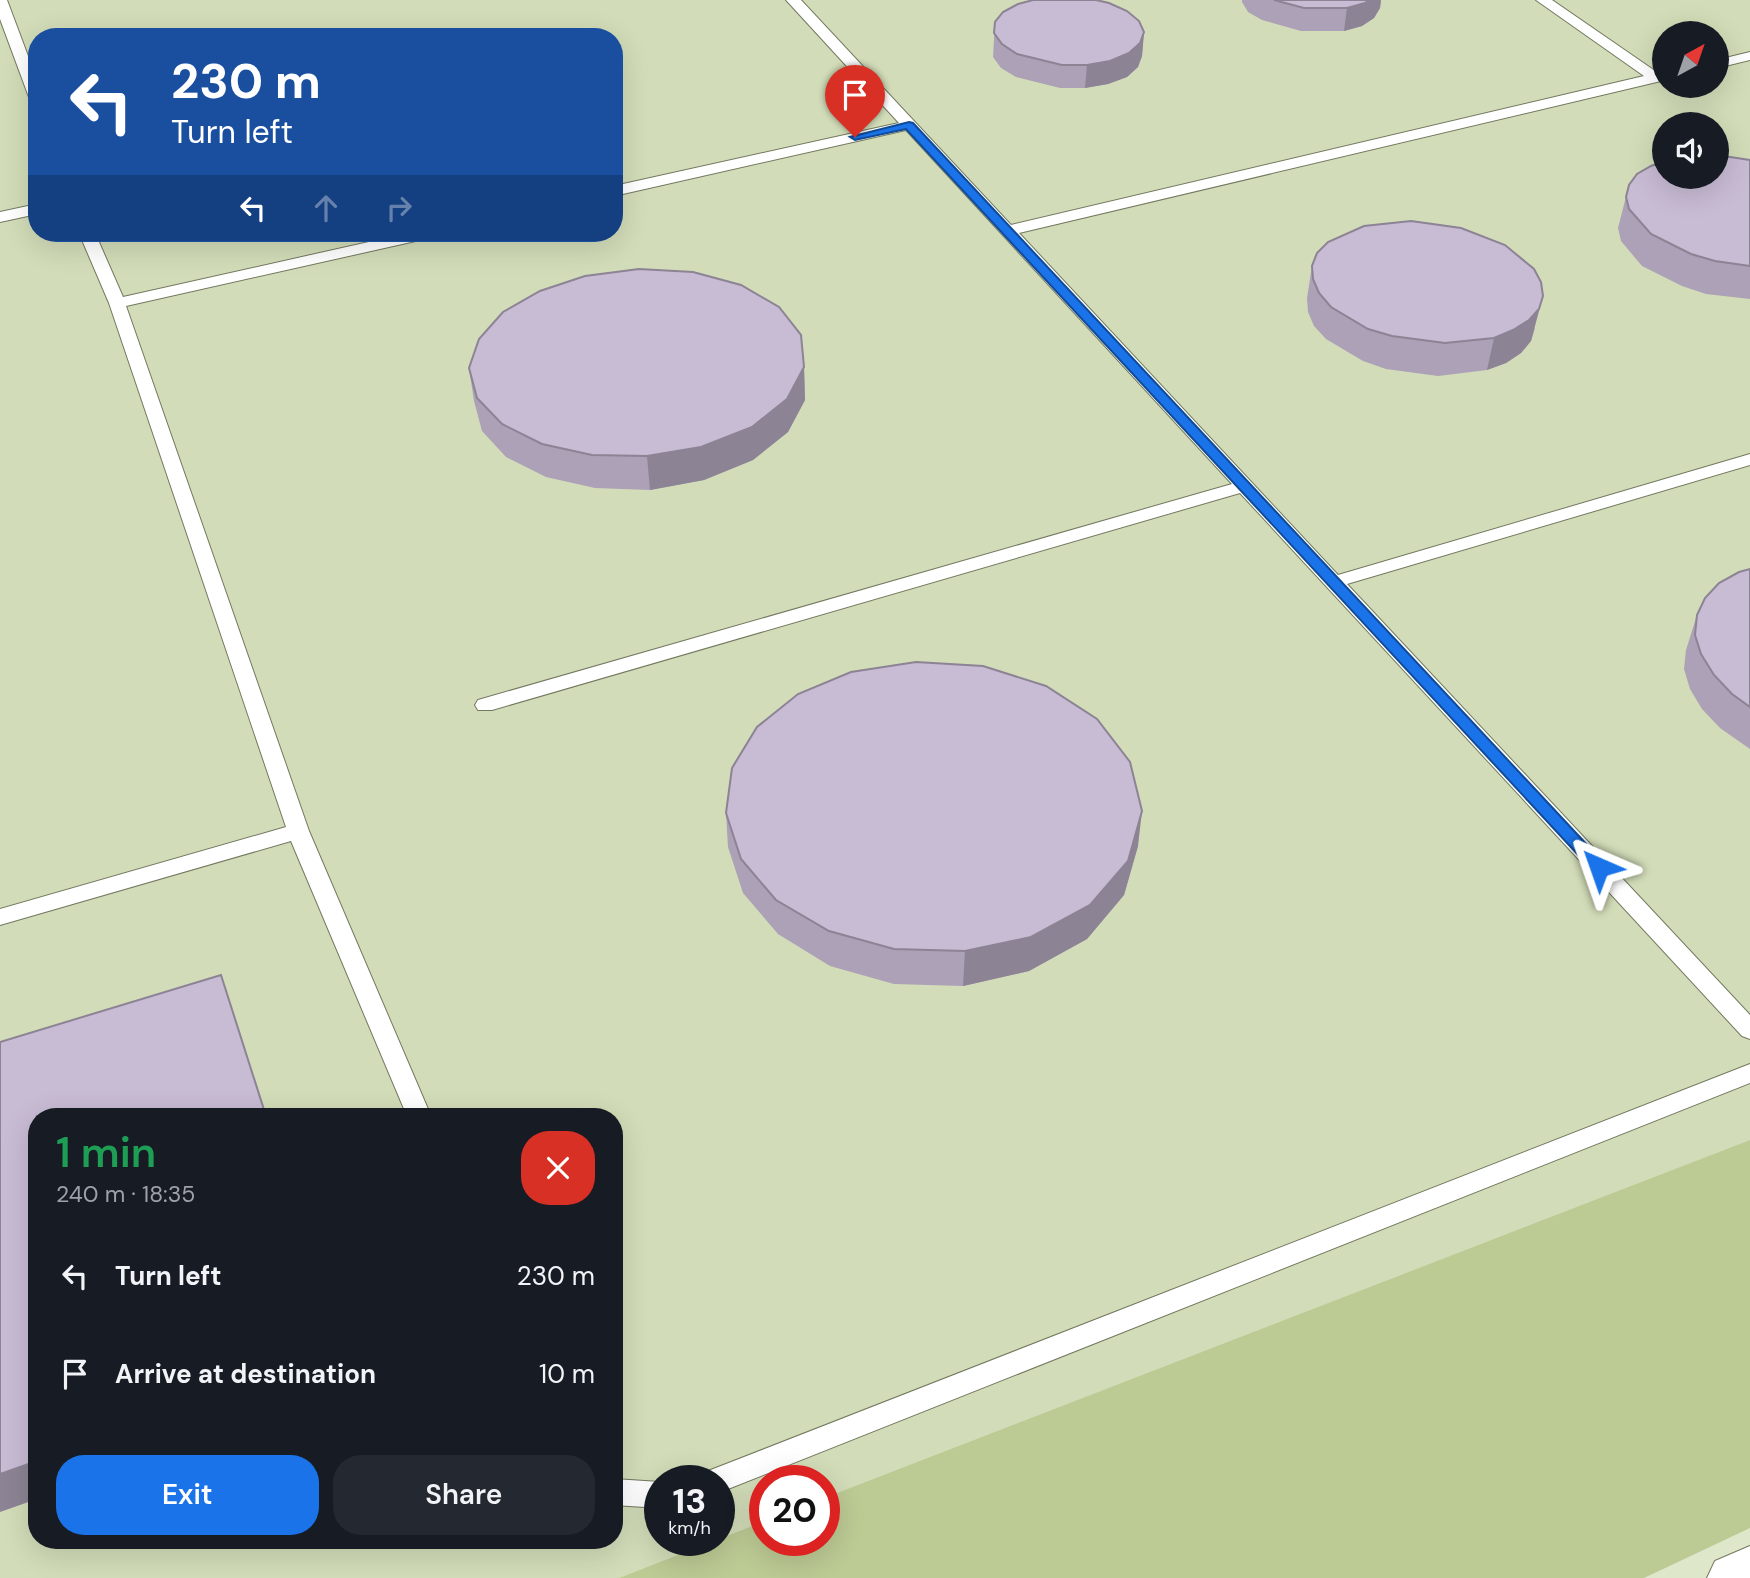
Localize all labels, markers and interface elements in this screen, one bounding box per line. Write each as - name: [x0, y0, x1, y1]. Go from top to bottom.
- north arrow: [1652, 21, 1729, 98]
- map controls: [1652, 21, 1729, 189]
- text: 230 m: [171, 49, 321, 113]
- icon: left: [56, 56, 147, 147]
- pin: [825, 65, 885, 137]
- icon: arrive: [836, 76, 874, 114]
- text: Turn left: [171, 111, 293, 153]
- button: sound: [1652, 112, 1729, 189]
- icon: left: [234, 189, 272, 227]
- icon: ahead: [307, 189, 345, 227]
- icon: right: [380, 189, 418, 227]
- position arrow: [1562, 830, 1636, 904]
- text: 1 min: [56, 1125, 156, 1180]
- button: close: [521, 1131, 595, 1205]
- text: 240 m · 18:35: [56, 1179, 195, 1209]
- icon: left: [56, 1257, 94, 1295]
- text: Turn left: [115, 1259, 222, 1293]
- text: 230 m: [517, 1259, 595, 1293]
- icon: arrive: [56, 1355, 94, 1393]
- text: Arrive at destination: [115, 1357, 376, 1391]
- text: 10 m: [539, 1357, 595, 1391]
- button: Exit: [56, 1455, 319, 1535]
- button: Share: [333, 1455, 595, 1535]
- speed limit sign: 20: [749, 1465, 840, 1556]
- text: 13: [673, 1478, 706, 1524]
- text: km/h: [668, 1516, 711, 1540]

